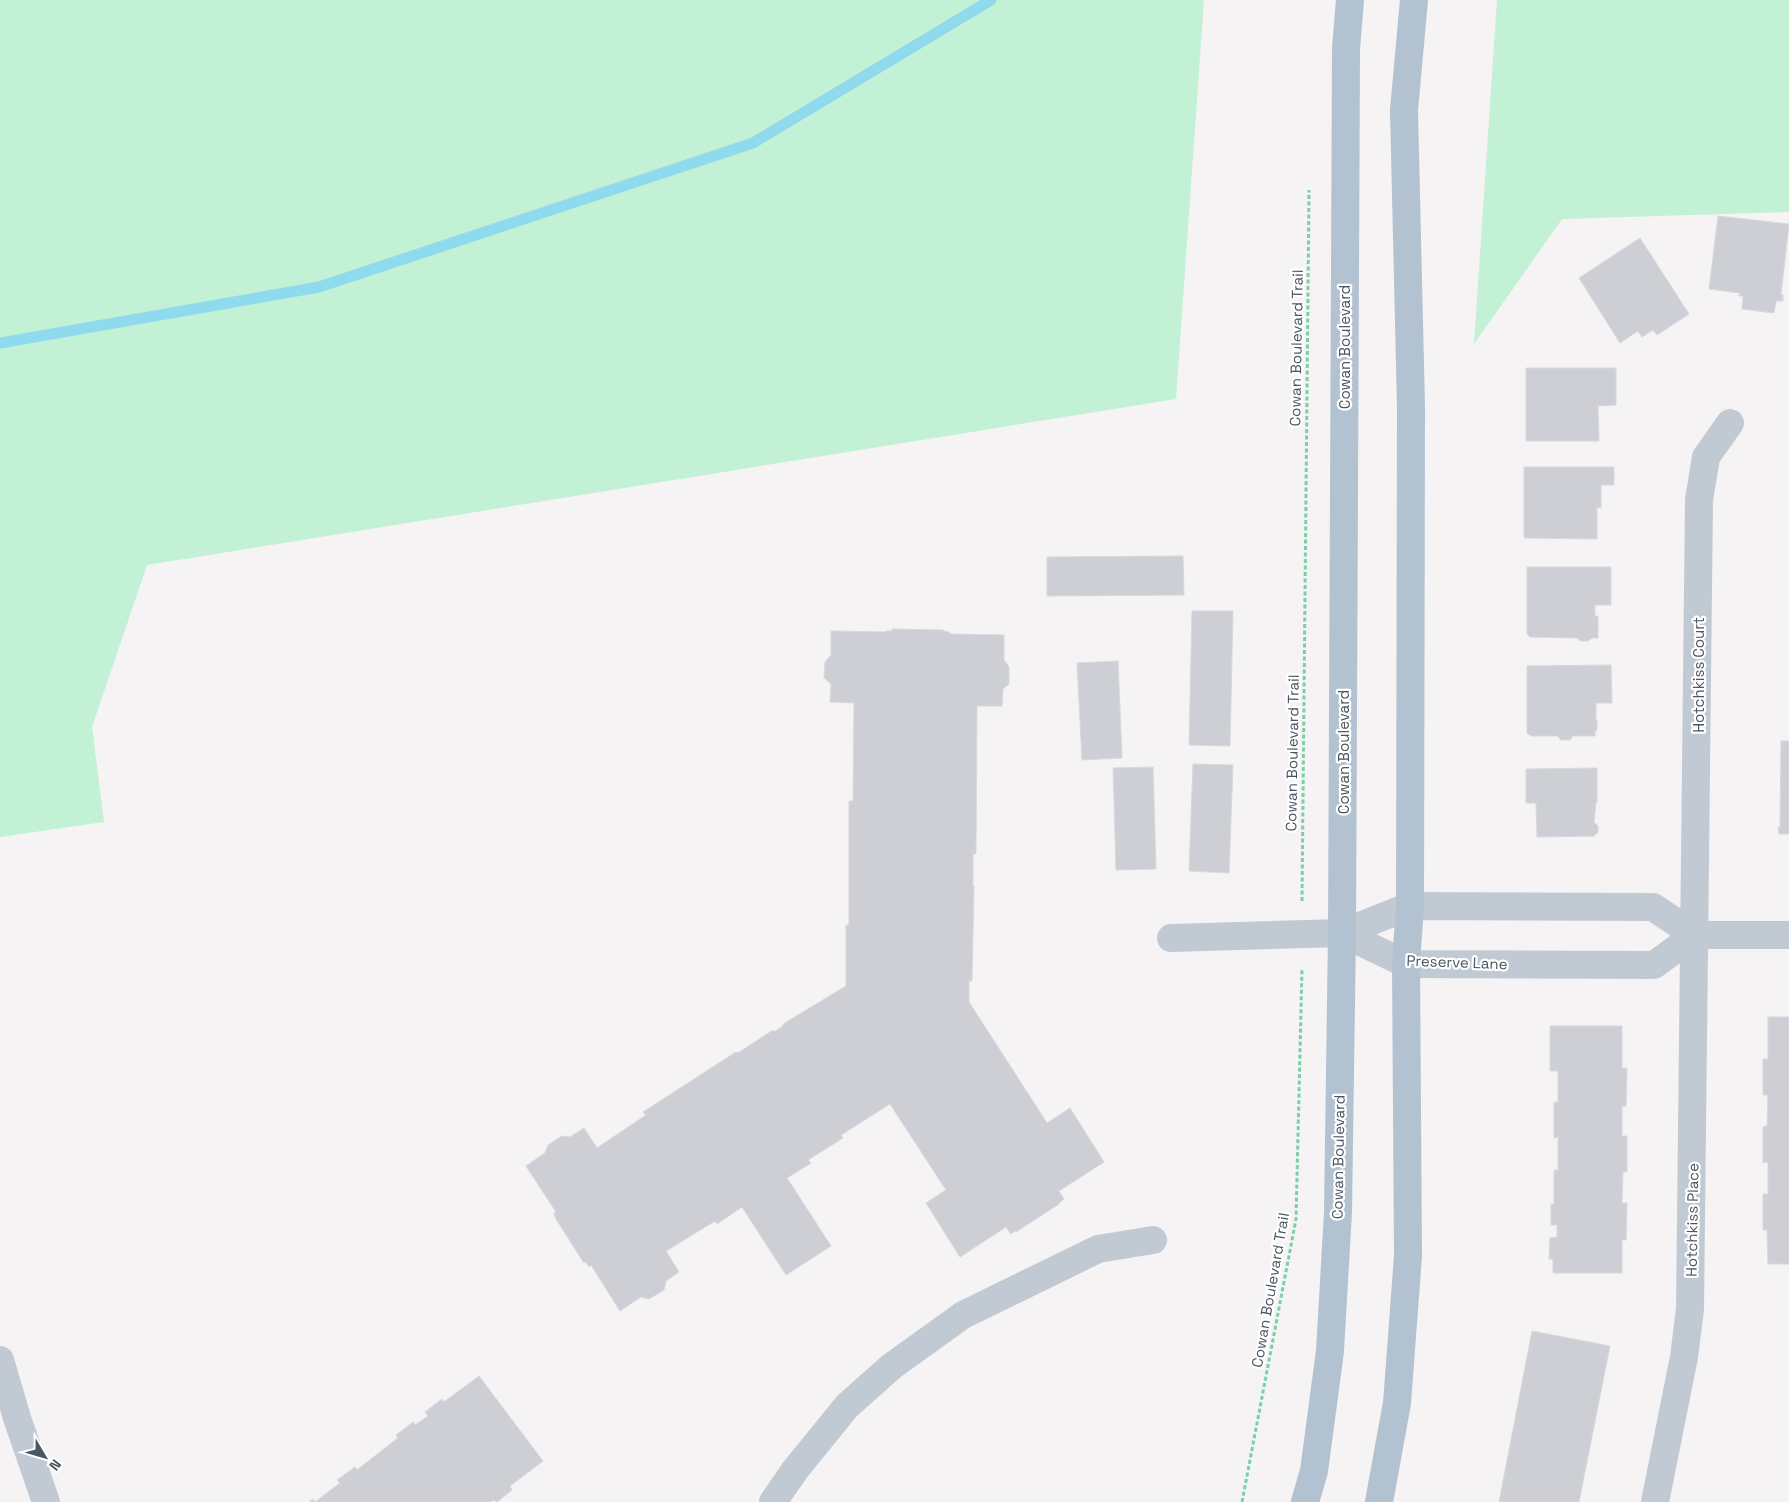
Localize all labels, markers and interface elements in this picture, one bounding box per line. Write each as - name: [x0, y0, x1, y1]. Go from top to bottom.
- street label: Cowan Boulevard Trail: [1285, 269, 1307, 427]
- street label: Cowan Boulevard: [1335, 285, 1354, 409]
- street label: Hotchkiss Court: [1689, 617, 1708, 733]
- street label: Cowan Boulevard Trail: [1281, 674, 1303, 832]
- street label: Cowan Boulevard: [1334, 690, 1353, 814]
- street label: Preserve Lane: [1406, 951, 1508, 973]
- street label: Cowan Boulevard: [1327, 1095, 1349, 1219]
- street label: Hotchkiss Place: [1682, 1163, 1702, 1277]
- street label: Cowan Boulevard Trail: [1247, 1211, 1293, 1369]
- north arrow: [20, 1432, 70, 1482]
- text: N: [45, 1456, 65, 1474]

